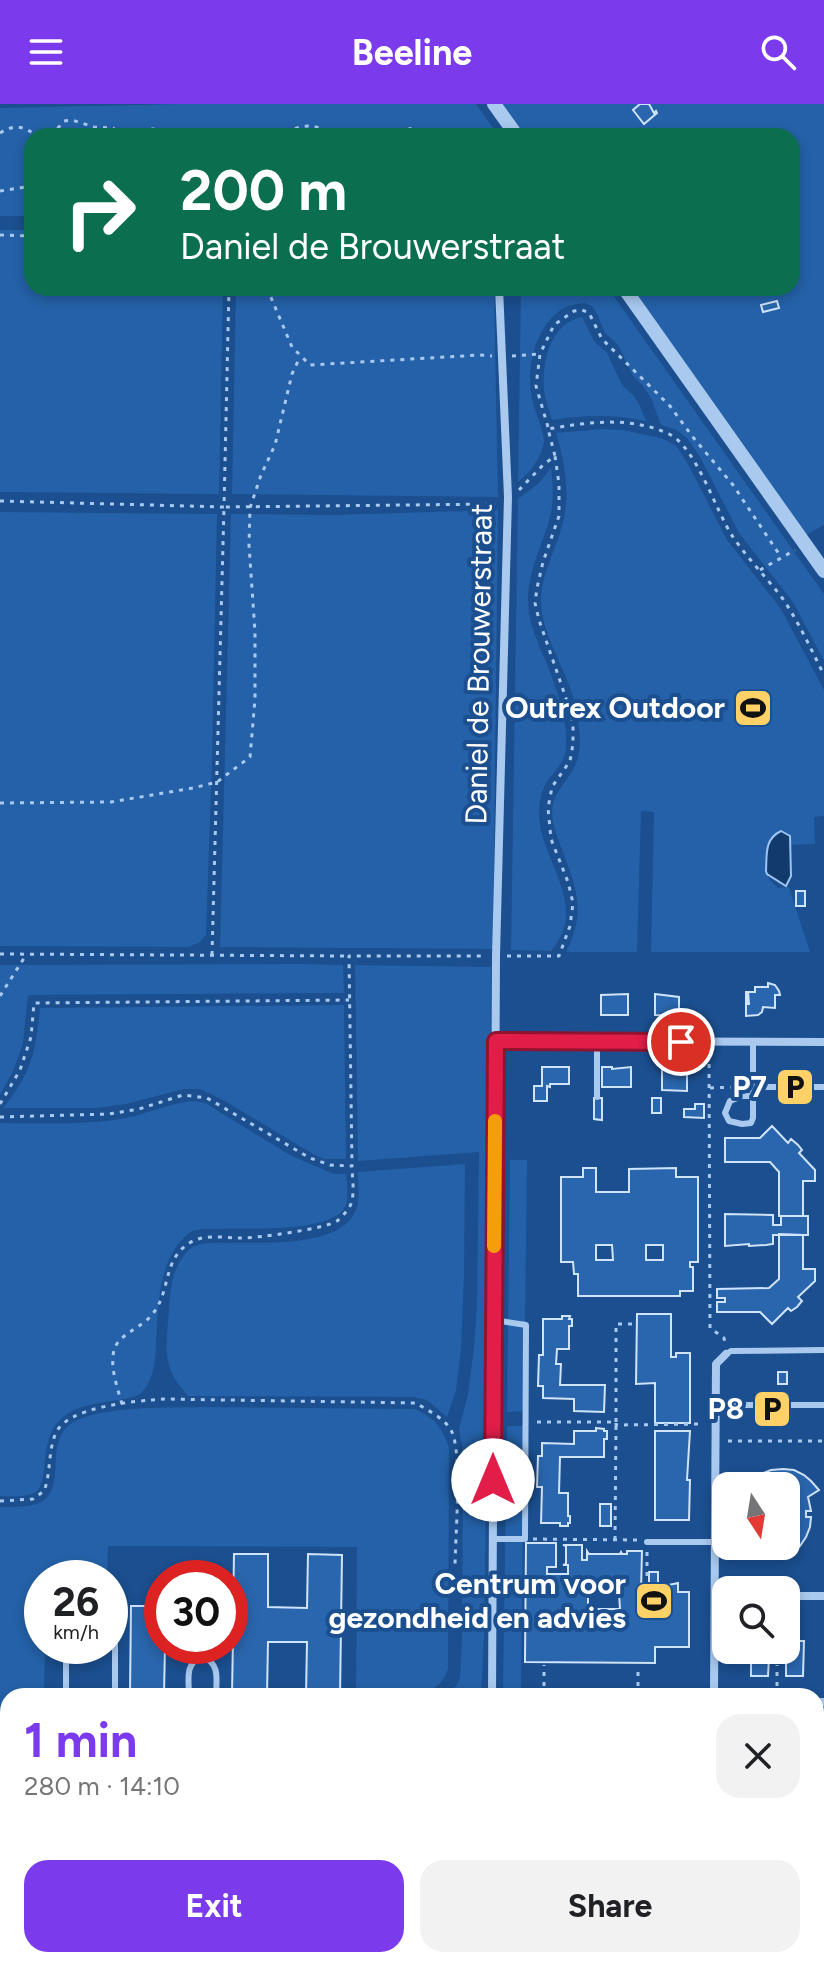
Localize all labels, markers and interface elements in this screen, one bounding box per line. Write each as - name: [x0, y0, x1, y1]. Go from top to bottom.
- icon: menu: [24, 30, 68, 74]
- icon: search: [756, 30, 800, 74]
- text: Beeline: [352, 31, 472, 74]
- text: 200 m: [180, 157, 347, 224]
- icon: right: [48, 160, 152, 264]
- text: Daniel de Brouwerstraat: [180, 225, 565, 268]
- street label: Daniel de Brouwerstraat: [457, 503, 500, 825]
- sports icon: Outrex Outdoor: [732, 687, 774, 729]
- place label: Outrex Outdoor: [505, 689, 725, 726]
- pin: [647, 1008, 715, 1076]
- icon: arrive: [659, 1020, 703, 1064]
- parking icon: P7: [774, 1066, 816, 1108]
- place label: P7: [732, 1068, 767, 1105]
- parking icon: P8: [751, 1388, 793, 1430]
- place label: P8: [708, 1390, 744, 1427]
- position arrow: [451, 1438, 535, 1522]
- north arrow: [712, 1472, 800, 1560]
- map controls: [712, 1472, 800, 1664]
- speed limit sign: 30: [144, 1560, 248, 1664]
- place label: Centrum voor gezondheid en advies: [328, 1565, 626, 1636]
- button: search: [712, 1576, 800, 1664]
- text: 26: [53, 1578, 99, 1626]
- sports icon: Centrum voor gezondheid en advies: [633, 1580, 675, 1622]
- text: km/h: [53, 1620, 99, 1644]
- text: 1 min: [24, 1711, 137, 1769]
- button: close: [716, 1714, 800, 1798]
- text: 280 m · 14:10: [24, 1770, 180, 1802]
- button: Exit: [24, 1860, 404, 1952]
- button: Share: [420, 1860, 800, 1952]

